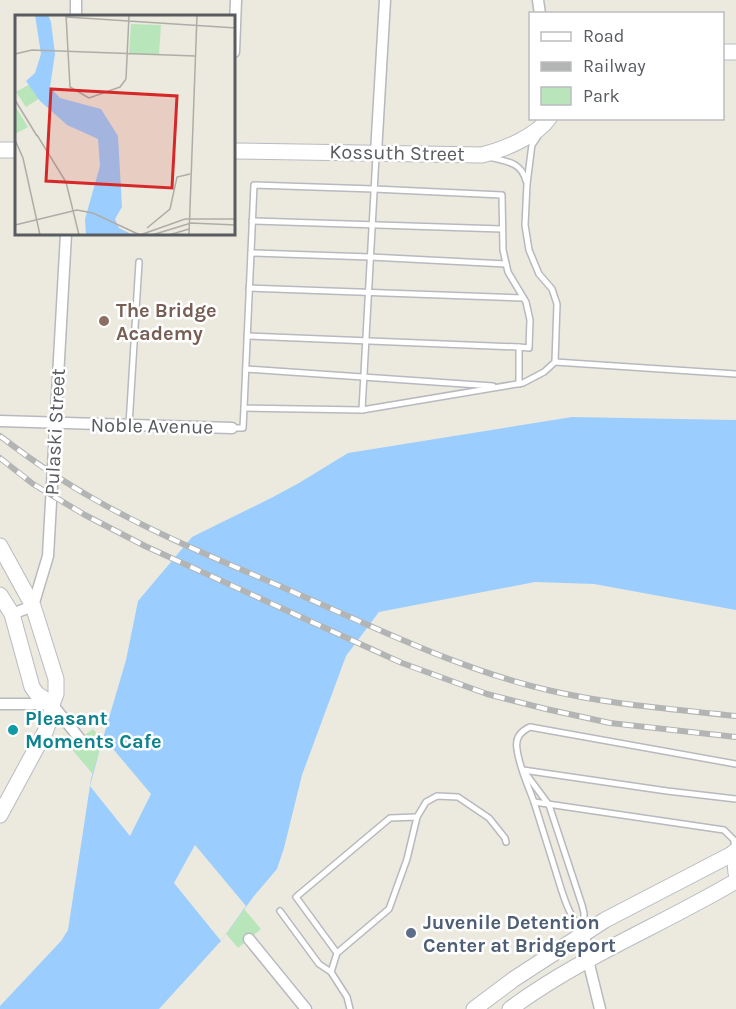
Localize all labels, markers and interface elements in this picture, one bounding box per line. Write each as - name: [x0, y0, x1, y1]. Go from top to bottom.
- legend: [529, 12, 724, 120]
- inset map: [15, 15, 236, 236]
- text: Road: [583, 25, 624, 47]
- text: Railway: [583, 55, 646, 77]
- text: Park: [583, 85, 620, 107]
- street label: Kossuth Street: [329, 140, 465, 166]
- place label: The Bridge Academy: [116, 299, 217, 345]
- marker: The Bridge Academy: [97, 314, 111, 328]
- street label: Pulaski Street: [40, 367, 70, 496]
- street label: Noble Avenue: [90, 413, 214, 439]
- place label: Pleasant Moments Cafe: [25, 707, 162, 753]
- marker: Pleasant Moments Cafe: [6, 723, 20, 737]
- place label: Juvenile Detention Center at Bridgeport: [423, 911, 616, 957]
- marker: Juvenile Detention Center at Bridgeport: [404, 926, 418, 940]

